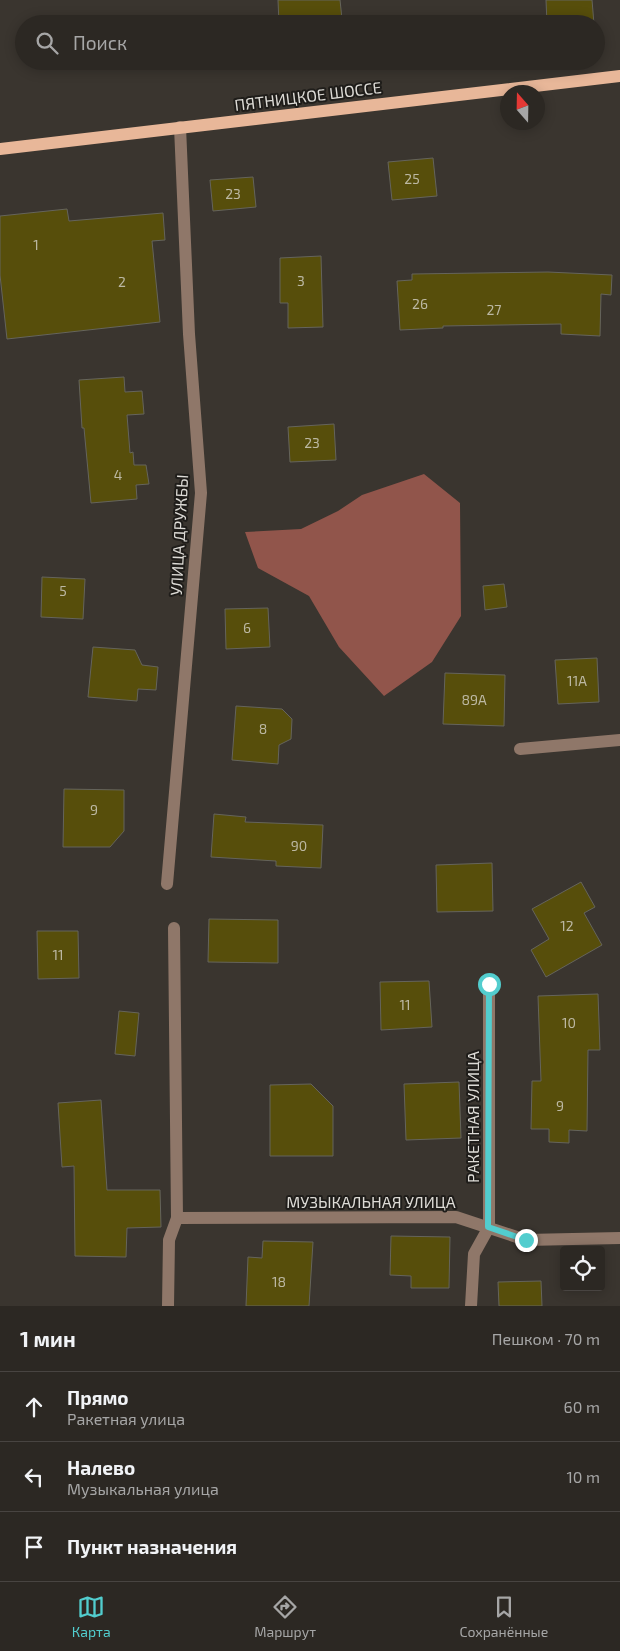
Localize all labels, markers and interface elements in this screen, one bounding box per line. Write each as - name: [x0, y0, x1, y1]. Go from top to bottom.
- search box: [15, 15, 605, 70]
- icon: search: [33, 29, 61, 57]
- text: Поиск: [73, 31, 127, 54]
- street label: ПЯТНИЦКОЕ ШОССЕ: [233, 77, 383, 114]
- north arrow: [500, 85, 545, 130]
- house number: 25: [404, 170, 420, 187]
- house number: 23: [225, 185, 241, 202]
- house number: 1: [33, 236, 39, 253]
- house number: 3: [297, 272, 305, 289]
- house number: 2: [118, 273, 126, 290]
- house number: 26: [412, 295, 428, 312]
- house number: 27: [486, 301, 502, 318]
- house number: 23: [304, 434, 320, 451]
- house number: 4: [114, 466, 122, 483]
- street label: УЛИЦА ДРУЖБЫ: [166, 474, 191, 596]
- house number: 5: [59, 582, 67, 599]
- house number: 6: [243, 619, 251, 636]
- house number: 11А: [567, 672, 587, 689]
- house number: 89А: [461, 691, 487, 708]
- house number: 8: [259, 720, 267, 737]
- house number: 9: [90, 801, 98, 818]
- house number: 90: [291, 837, 307, 854]
- house number: 12: [560, 917, 574, 934]
- house number: 11: [52, 946, 64, 963]
- route start: [478, 973, 501, 996]
- house number: 11: [399, 996, 411, 1013]
- house number: 10: [562, 1014, 576, 1031]
- street label: РАКЕТНАЯ УЛИЦА: [463, 1051, 482, 1183]
- house number: 9: [556, 1097, 564, 1114]
- street label: МУЗЫКАЛЬНАЯ УЛИЦА: [286, 1192, 456, 1211]
- route end: [515, 1229, 538, 1252]
- map controls: [560, 1246, 605, 1291]
- button: locate: [560, 1246, 605, 1291]
- house number: 18: [272, 1273, 286, 1290]
- text: 1 мин: [20, 1326, 76, 1351]
- text: Пешком · 70 m: [492, 1329, 600, 1348]
- text: Прямо: [67, 1386, 129, 1409]
- icon: ahead: [20, 1393, 48, 1421]
- text: 60 m: [564, 1397, 600, 1416]
- text: Ракетная улица: [67, 1409, 185, 1428]
- text: Налево: [67, 1456, 135, 1479]
- icon: left: [20, 1463, 48, 1491]
- text: 10 m: [566, 1467, 600, 1486]
- text: Музыкальная улица: [67, 1479, 219, 1498]
- icon: arrive: [20, 1533, 48, 1561]
- text: Пункт назначения: [67, 1535, 237, 1558]
- tab: Карта: [72, 1593, 111, 1640]
- tab: Маршрут: [254, 1593, 316, 1640]
- tab: Сохранённые: [460, 1593, 548, 1640]

